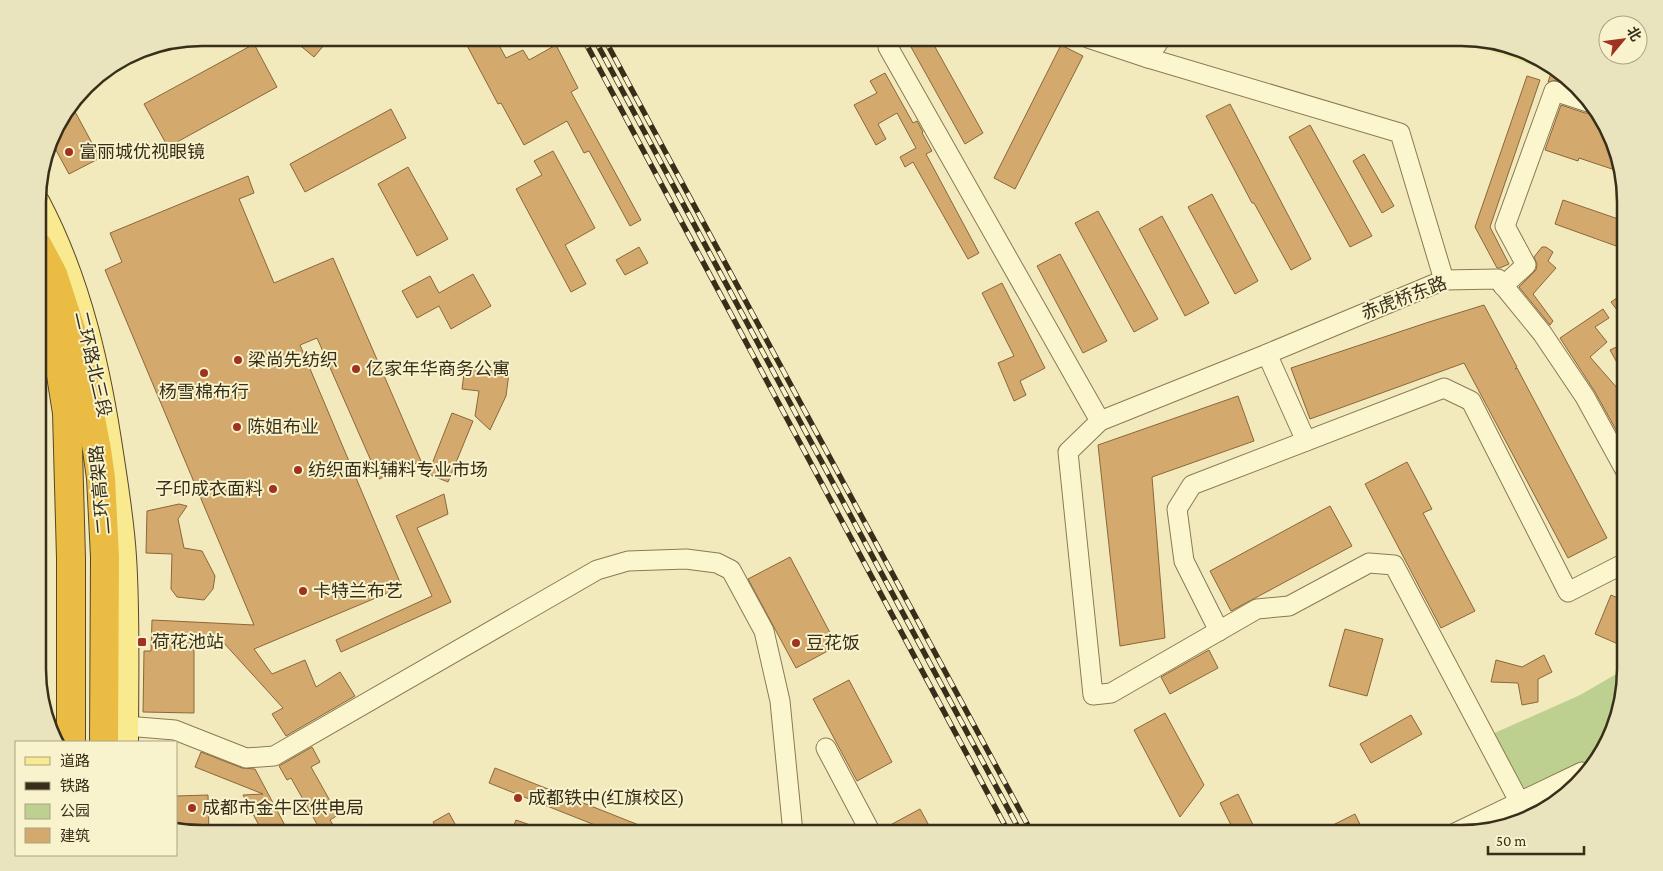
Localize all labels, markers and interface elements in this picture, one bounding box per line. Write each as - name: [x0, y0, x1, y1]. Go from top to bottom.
- north arrow: [1598, 15, 1648, 65]
- text: 北: [1624, 24, 1645, 44]
- place label: 富丽城优视眼镜: [79, 142, 205, 162]
- marker: 富丽城优视眼镜: [63, 146, 75, 158]
- street label: 赤虎桥东路: [1358, 273, 1450, 323]
- street label: 二环路北三段: [71, 309, 115, 419]
- place label: 梁尚先纺织: [248, 350, 338, 370]
- marker: 梁尚先纺织: [232, 354, 244, 366]
- place label: 亿家年华商务公寓: [366, 359, 510, 379]
- marker: 亿家年华商务公寓: [350, 363, 362, 375]
- marker: 杨雪棉布行: [198, 367, 210, 379]
- place label: 杨雪棉布行: [159, 382, 249, 402]
- place label: 陈姐布业: [247, 417, 319, 437]
- marker: 陈姐布业: [231, 421, 243, 433]
- street label: 二环高架路: [86, 444, 114, 536]
- place label: 纺织面料辅料专业市场: [308, 460, 488, 480]
- marker: 纺织面料辅料专业市场: [292, 464, 304, 476]
- place label: 子印成衣面料: [155, 479, 263, 499]
- marker: 子印成衣面料: [267, 483, 279, 495]
- place label: 卡特兰布艺: [313, 581, 403, 601]
- marker: 卡特兰布艺: [297, 585, 309, 597]
- place label: 荷花池站: [152, 632, 224, 652]
- place label: 豆花饭: [806, 633, 860, 653]
- marker: 荷花池站: [136, 636, 148, 648]
- marker: 豆花饭: [790, 637, 802, 649]
- legend: [15, 741, 178, 856]
- text: 道路: [60, 753, 90, 769]
- text: 铁路: [60, 778, 90, 794]
- place label: 成都铁中(红旗校区): [528, 788, 685, 809]
- marker: 成都铁中(红旗校区): [512, 792, 524, 804]
- place label: 成都市金牛区供电局: [202, 798, 364, 818]
- marker: 成都市金牛区供电局: [186, 802, 198, 814]
- text: 公园: [60, 803, 90, 819]
- scale bar: [1488, 824, 1584, 856]
- text: 建筑: [60, 828, 90, 844]
- text: 50 m: [1496, 833, 1526, 849]

